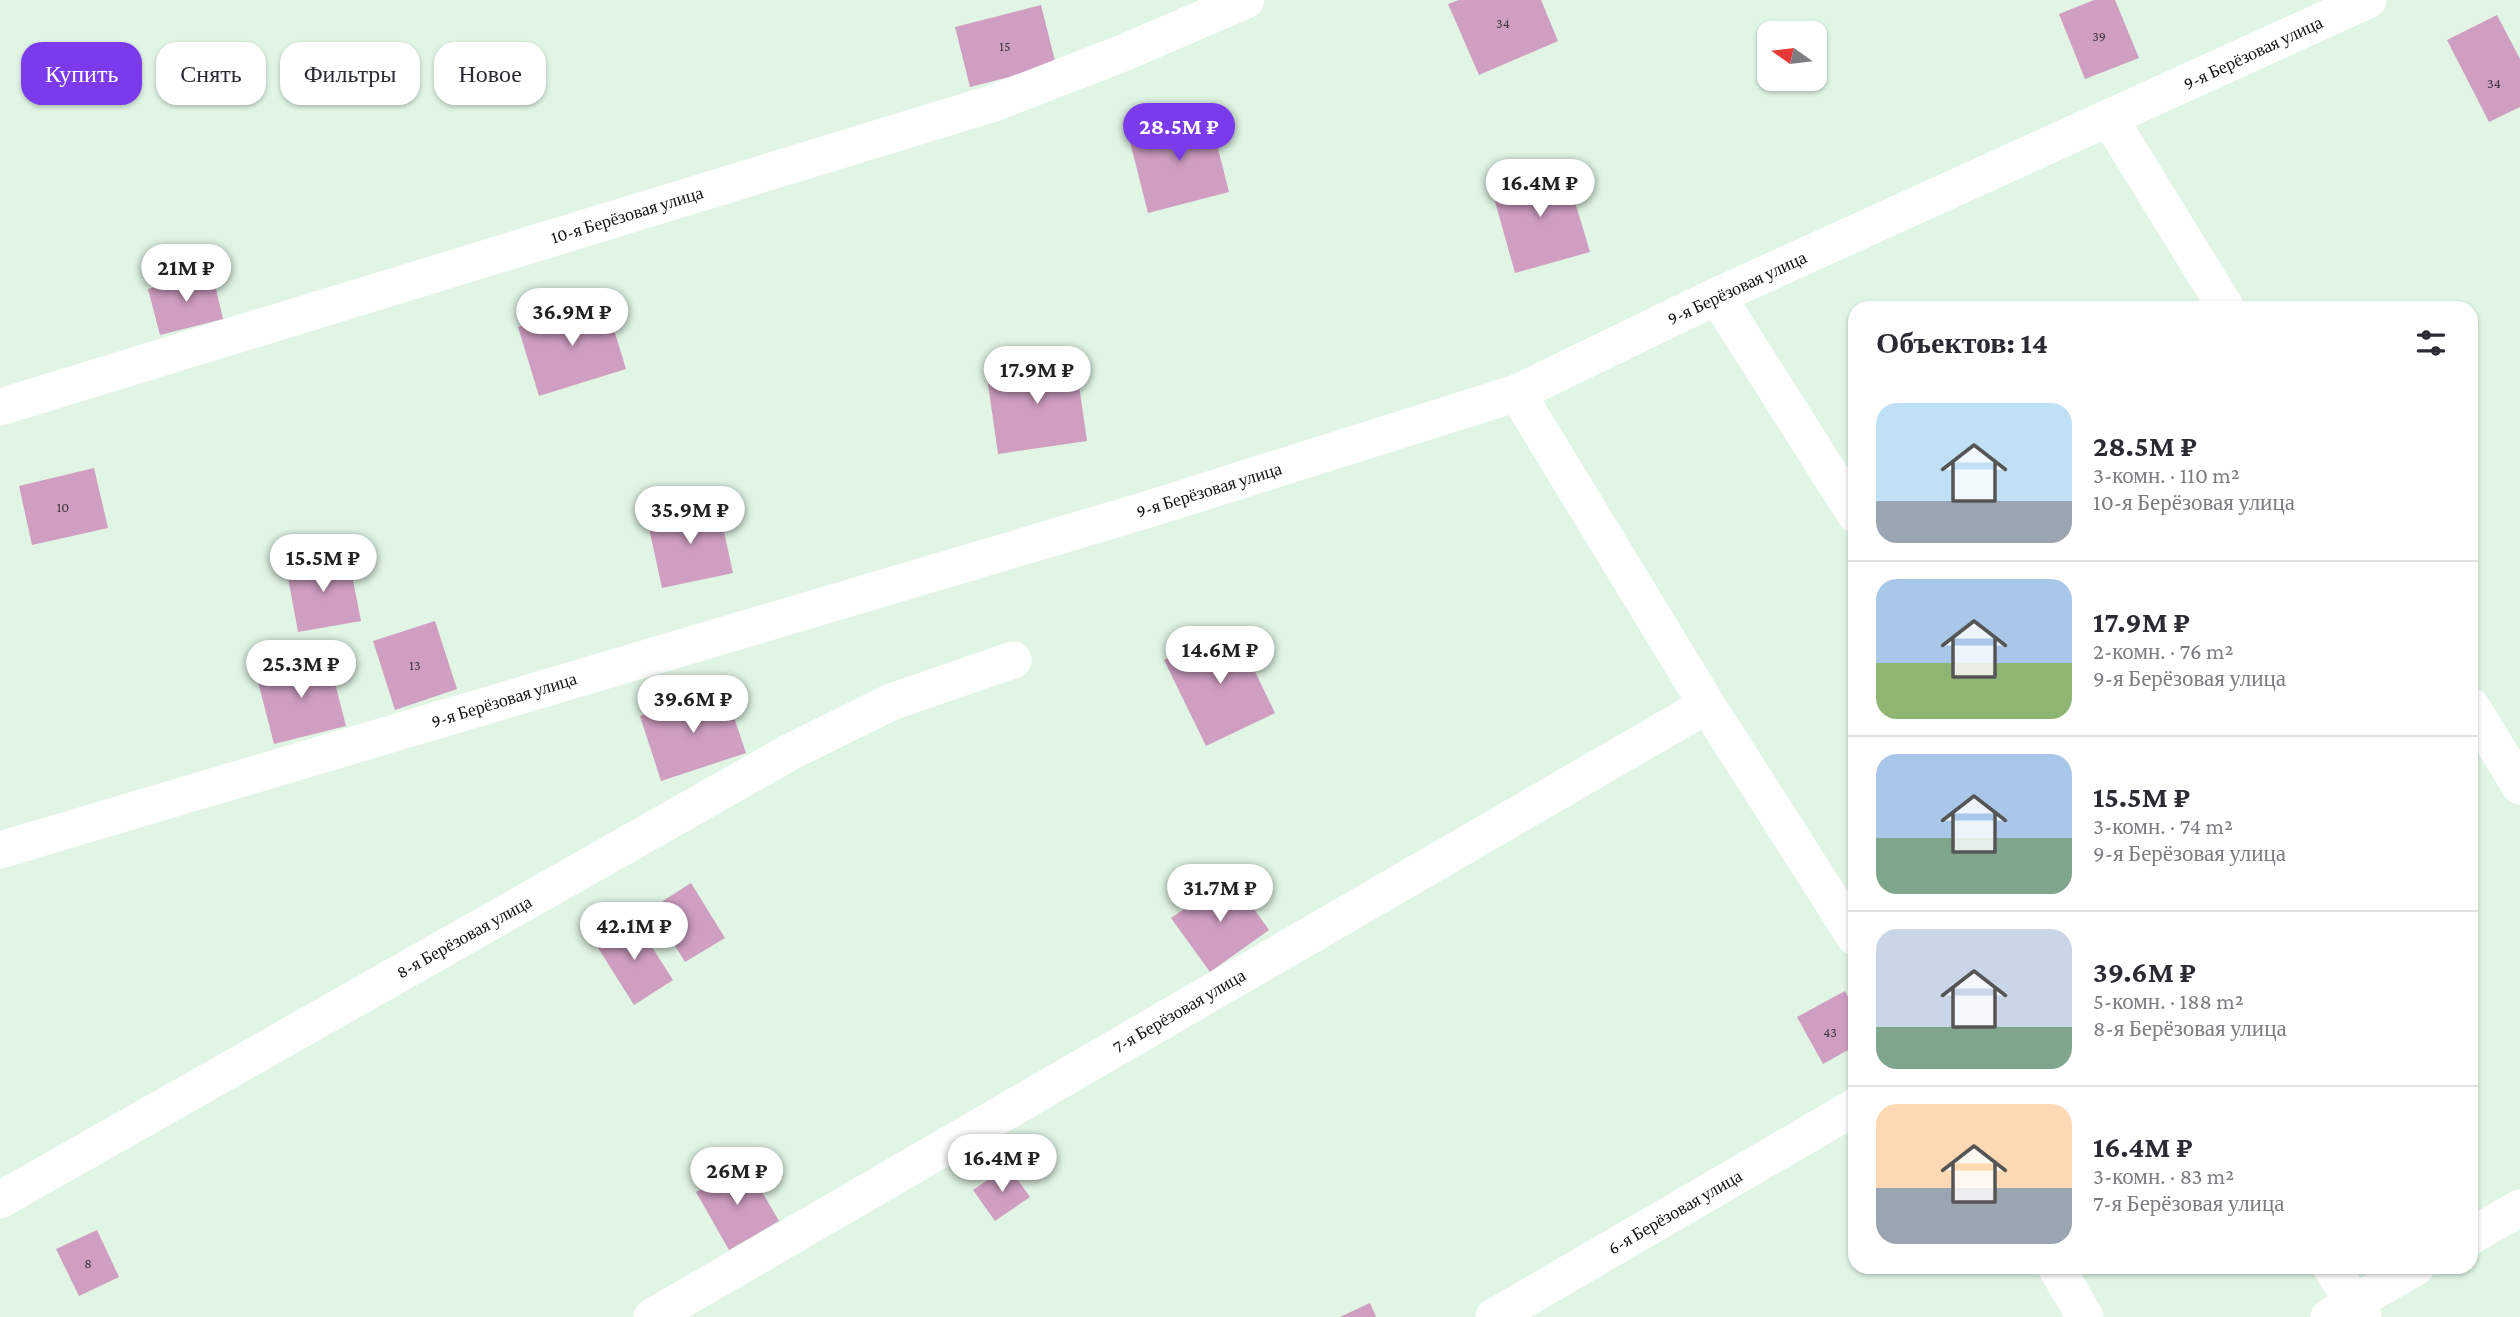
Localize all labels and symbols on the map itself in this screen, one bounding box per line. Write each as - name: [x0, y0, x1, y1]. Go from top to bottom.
- street label: 9-я Берёзовая улица: [2180, 12, 2326, 94]
- house number: 34: [1496, 15, 1510, 31]
- north arrow: [1757, 21, 1827, 91]
- house number: 39: [2092, 28, 2106, 44]
- house number: 15: [999, 38, 1011, 54]
- house number: 34: [2487, 75, 2501, 91]
- pin: 28.5M ₽: [1114, 104, 1244, 163]
- pin: 16.4M ₽: [1475, 160, 1605, 219]
- street label: 10-я Берёзовая улица: [549, 182, 705, 248]
- pin: 21M ₽: [137, 244, 235, 304]
- street label: 9-я Берёзовая улица: [1664, 247, 1810, 329]
- pin: 36.9M ₽: [507, 288, 637, 348]
- pin: 17.9M ₽: [972, 346, 1102, 406]
- street label: 9-я Берёзовая улица: [1134, 458, 1284, 522]
- pin: 35.9M ₽: [625, 486, 755, 546]
- house number: 10: [57, 499, 69, 515]
- pin: 15.5M ₽: [258, 534, 388, 594]
- pin: 14.6M ₽: [1155, 626, 1285, 686]
- pin: 25.3M ₽: [236, 640, 366, 700]
- house number: 13: [409, 657, 421, 673]
- street label: 9-я Берёзовая улица: [429, 668, 579, 732]
- pin: 39.6M ₽: [628, 676, 758, 735]
- pin: 31.7M ₽: [1155, 864, 1285, 924]
- street label: 8-я Берёзовая улица: [393, 892, 535, 982]
- pin: 42.1M ₽: [569, 902, 699, 962]
- street label: 7-я Берёзовая улица: [1109, 965, 1249, 1057]
- house number: 43: [1823, 1024, 1837, 1040]
- pin: 16.4M ₽: [937, 1134, 1067, 1194]
- pin: 26M ₽: [688, 1148, 786, 1207]
- street label: 6-я Берёзовая улица: [1605, 1166, 1745, 1258]
- house number: 8: [84, 1255, 92, 1271]

